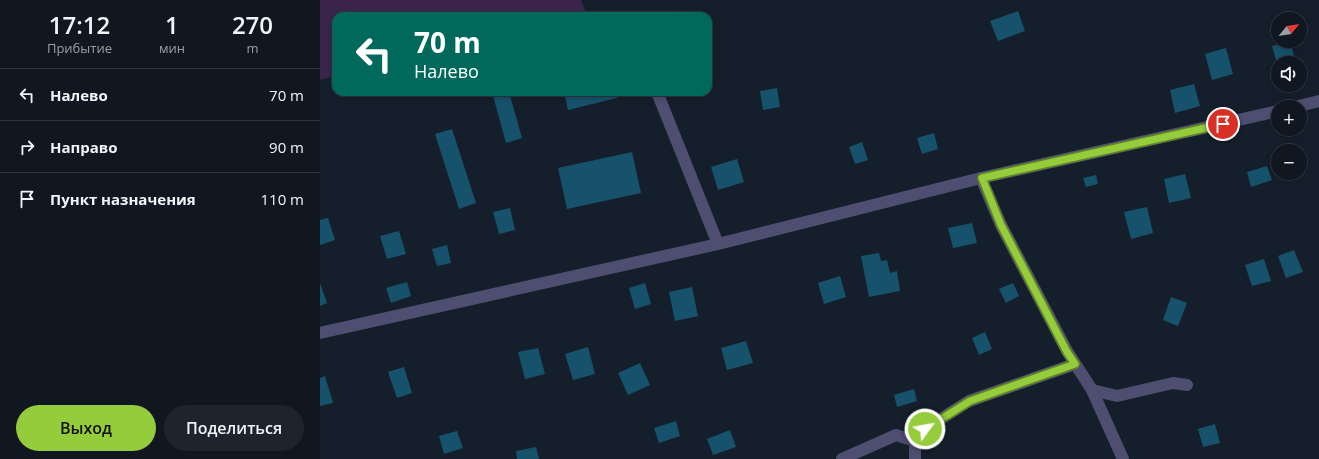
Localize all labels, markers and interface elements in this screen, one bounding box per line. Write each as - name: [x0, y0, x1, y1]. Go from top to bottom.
- text: 17:12: [49, 8, 110, 41]
- text: 1: [165, 8, 179, 41]
- text: 270: [232, 8, 273, 41]
- north arrow: [1271, 12, 1307, 48]
- map controls: [1271, 12, 1307, 180]
- text: 70 m: [414, 23, 481, 61]
- icon: left: [348, 28, 400, 80]
- text: Прибытие: [47, 39, 112, 57]
- text: мин: [159, 39, 185, 57]
- text: m: [246, 39, 259, 57]
- button: sound: [1271, 56, 1307, 92]
- text: Налево: [414, 59, 479, 83]
- icon: left: [16, 84, 38, 106]
- text: Налево: [50, 85, 108, 105]
- text: 70 m: [269, 85, 304, 105]
- button: +: [1271, 100, 1307, 136]
- pin: [1206, 107, 1240, 141]
- icon: arrive: [1212, 113, 1234, 135]
- icon: right: [16, 136, 38, 158]
- text: Направо: [50, 137, 118, 157]
- text: 90 m: [269, 137, 304, 157]
- button: −: [1271, 144, 1307, 180]
- icon: arrive: [16, 188, 38, 210]
- text: Пункт назначения: [50, 189, 196, 209]
- text: 110 m: [260, 189, 304, 209]
- button: Выход: [16, 405, 156, 451]
- button: Поделиться: [164, 405, 304, 451]
- position arrow: [904, 408, 946, 450]

